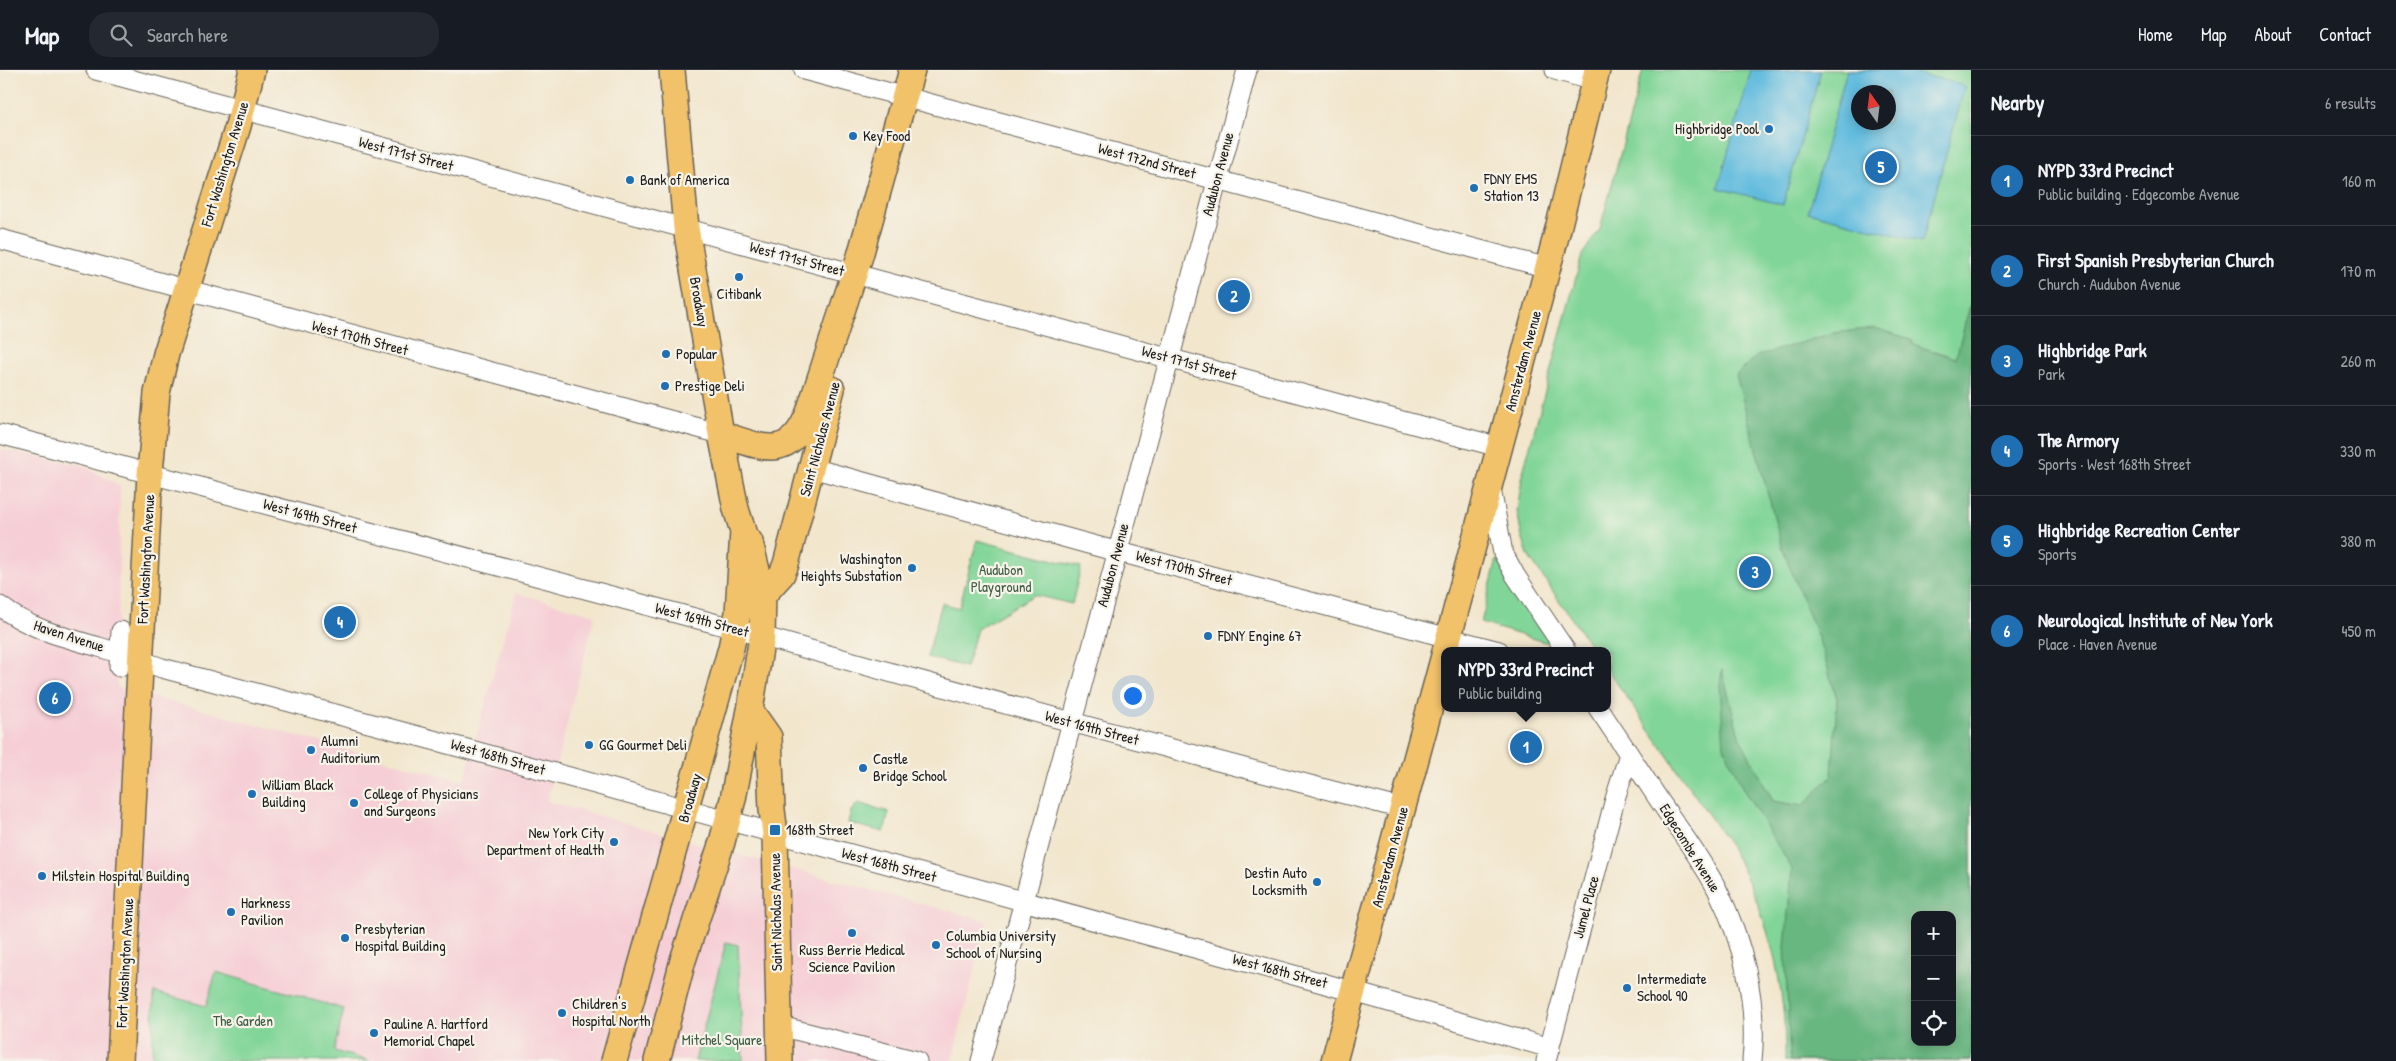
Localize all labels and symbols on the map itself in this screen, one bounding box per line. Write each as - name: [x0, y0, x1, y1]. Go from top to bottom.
- north arrow: [1851, 85, 1896, 130]
- street label: Fort Washington Avenue: [195, 99, 254, 230]
- place label: Highbridge Pool: [1675, 118, 1759, 139]
- marker: Highbridge Pool: [1763, 123, 1775, 135]
- place label: Key Food: [863, 125, 910, 146]
- marker: Key Food: [847, 130, 859, 142]
- street label: Audubon Avenue: [1196, 130, 1239, 218]
- street label: West 171st Street: [356, 131, 457, 176]
- street label: West 172nd Street: [1096, 137, 1199, 184]
- pin: 5: [1865, 148, 1897, 186]
- place label: FDNY EMS Station 13: [1483, 168, 1539, 206]
- place label: Bank of America: [640, 169, 729, 190]
- marker: Bank of America: [624, 174, 636, 186]
- marker: FDNY EMS Station 13: [1468, 182, 1480, 194]
- street label: West 171st Street: [747, 236, 848, 281]
- marker: Citibank: [733, 271, 745, 283]
- street label: Broadway: [685, 275, 714, 329]
- pin: 2: [1218, 277, 1250, 315]
- place label: Citibank: [716, 283, 762, 304]
- street label: Amsterdam Avenue: [1499, 308, 1546, 414]
- street label: West 170th Street: [310, 315, 411, 361]
- street label: West 171st Street: [1139, 340, 1240, 385]
- place label: Popular: [676, 343, 718, 364]
- marker: Popular: [660, 348, 672, 360]
- place label: Prestige Deli: [675, 375, 745, 396]
- street label: Saint Nicholas Avenue: [794, 379, 845, 499]
- marker: Prestige Deli: [659, 380, 671, 392]
- street label: West 169th Street: [261, 493, 360, 538]
- street label: Fort Washington Avenue: [132, 494, 159, 625]
- street label: Audubon Avenue: [1091, 521, 1134, 609]
- street label: West 170th Street: [1134, 545, 1235, 591]
- place label: Washington Heights Substation: [801, 548, 902, 586]
- pin: 3: [1739, 553, 1771, 591]
- park label: Audubon Playground: [971, 559, 1031, 597]
- marker: Washington Heights Substation: [906, 562, 918, 574]
- street label: West 169th Street: [653, 597, 752, 642]
- pin: 4: [324, 603, 356, 641]
- street label: Haven Avenue: [31, 614, 107, 657]
- place label: FDNY Engine 67: [1217, 625, 1302, 646]
- marker: FDNY Engine 67: [1202, 630, 1214, 642]
- pin: 6: [39, 679, 71, 717]
- your location: [1120, 683, 1146, 709]
- street label: West 169th Street: [1043, 705, 1142, 750]
- pin: 1: [1510, 728, 1542, 766]
- place label: Alumni Auditorium: [321, 730, 380, 768]
- street label: West 168th Street: [448, 733, 549, 780]
- place label: GG Gourmet Deli: [599, 734, 687, 755]
- marker: GG Gourmet Deli: [583, 739, 595, 751]
- marker: Alumni Auditorium: [305, 744, 317, 756]
- place label: Castle Bridge School: [873, 748, 947, 786]
- marker: Castle Bridge School: [857, 762, 869, 774]
- street label: Broadway: [672, 771, 707, 825]
- place label: William Black Building: [262, 774, 333, 812]
- place label: College of Physicians and Surgeons: [364, 783, 479, 821]
- marker: William Black Building: [246, 788, 258, 800]
- marker: College of Physicians and Surgeons: [348, 797, 360, 809]
- street label: Edgecombe Avenue: [1655, 799, 1726, 896]
- street label: Amsterdam Avenue: [1366, 804, 1413, 910]
- place label: 168th Street: [786, 819, 855, 840]
- place label: New York City Department of Health: [487, 822, 604, 860]
- marker: 168th Street: [768, 823, 782, 837]
- marker: New York City Department of Health: [608, 836, 620, 848]
- street label: West 168th Street: [839, 842, 940, 887]
- street label: Saint Nicholas Avenue: [764, 853, 787, 971]
- place label: Destin Auto Locksmith: [1245, 862, 1307, 900]
- place label: Milstein Hospital Building: [52, 865, 190, 886]
- marker: Milstein Hospital Building: [36, 870, 48, 882]
- street label: Jumel Place: [1567, 873, 1604, 941]
- marker: Destin Auto Locksmith: [1311, 876, 1323, 888]
- place label: Harkness Pavilion: [241, 892, 290, 930]
- street label: Fort Washington Avenue: [111, 898, 138, 1029]
- marker: Harkness Pavilion: [225, 906, 237, 918]
- place label: Presbyterian Hospital Building: [355, 918, 446, 956]
- place label: Columbia University School of Nursing: [946, 925, 1056, 963]
- marker: Russ Berrie Medical Science Pavilion: [846, 927, 858, 939]
- marker: Presbyterian Hospital Building: [339, 932, 351, 944]
- place label: Russ Berrie Medical Science Pavilion: [799, 939, 905, 977]
- marker: Columbia University School of Nursing: [930, 939, 942, 951]
- street label: West 168th Street: [1230, 948, 1331, 993]
- place label: Intermediate School 90: [1637, 968, 1707, 1006]
- marker: Intermediate School 90: [1621, 982, 1633, 994]
- place label: Children's Hospital North: [572, 993, 650, 1031]
- marker: Children's Hospital North: [556, 1007, 568, 1019]
- park label: The Garden: [213, 1010, 273, 1031]
- place label: Pauline A. Hartford Memorial Chapel: [384, 1013, 488, 1051]
- marker: Pauline A. Hartford Memorial Chapel: [368, 1027, 380, 1039]
- park label: Mitchel Square: [682, 1029, 762, 1050]

